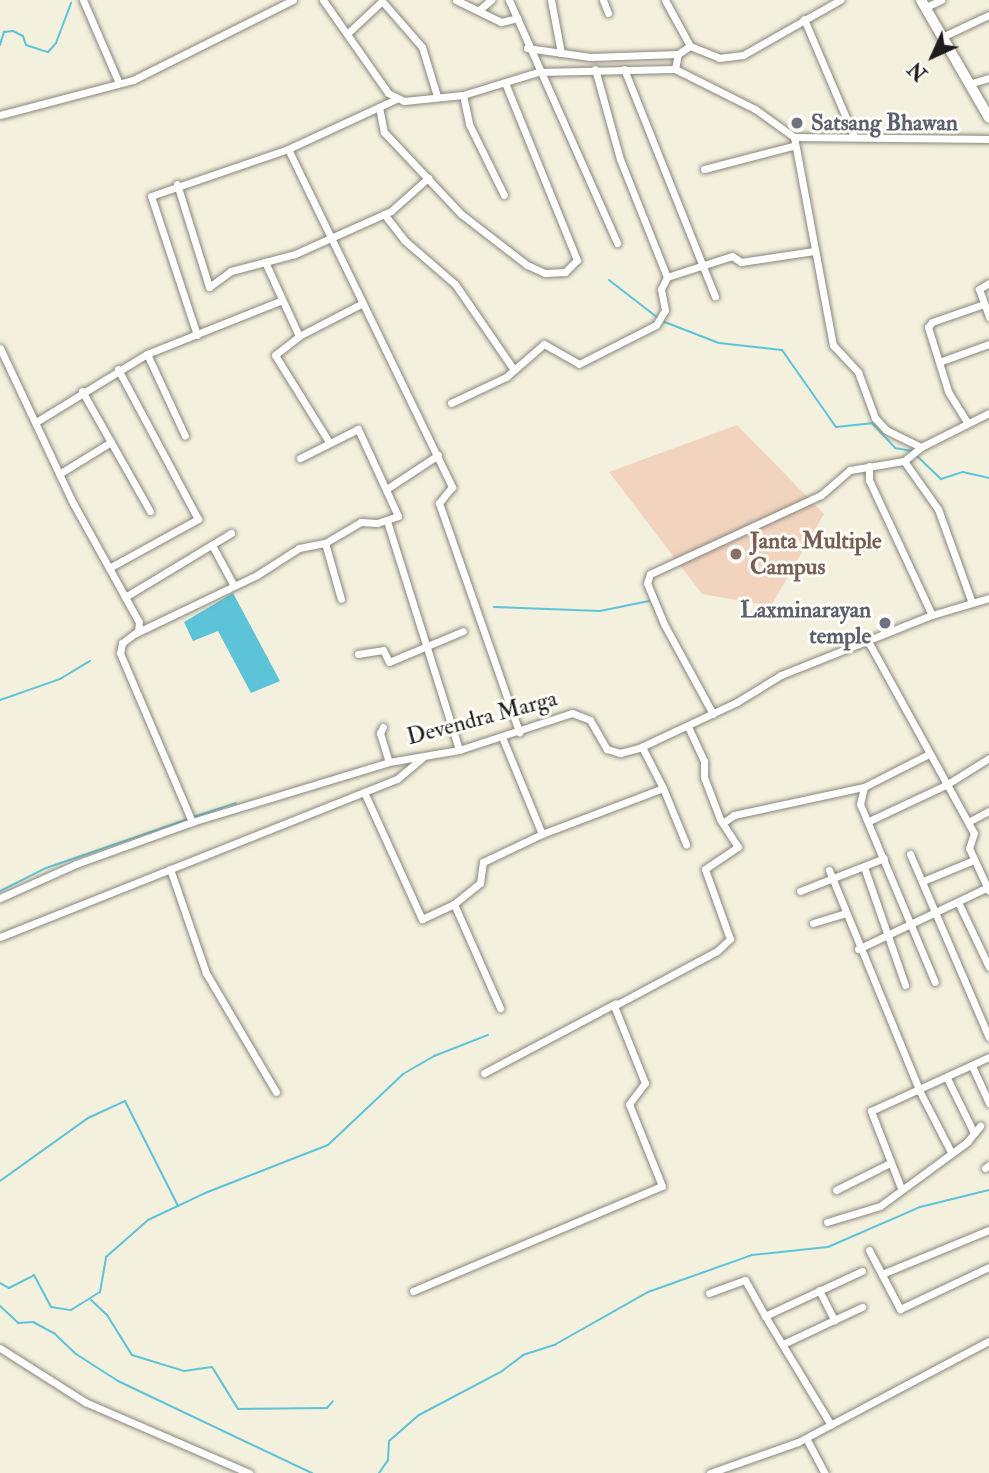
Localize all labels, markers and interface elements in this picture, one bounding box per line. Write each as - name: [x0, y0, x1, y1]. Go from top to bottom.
- north arrow: [898, 21, 968, 91]
- text: N: [904, 56, 933, 85]
- place label: Satsang Bhawan: [811, 109, 958, 137]
- marker: Satsang Bhawan: [789, 115, 805, 131]
- place label: Janta Multiple Campus: [750, 527, 882, 581]
- marker: Janta Multiple Campus: [728, 546, 744, 562]
- place label: Laxminarayan temple: [740, 596, 871, 650]
- marker: Laxminarayan temple: [877, 615, 893, 631]
- street label: Devendra Marga: [404, 685, 560, 751]

